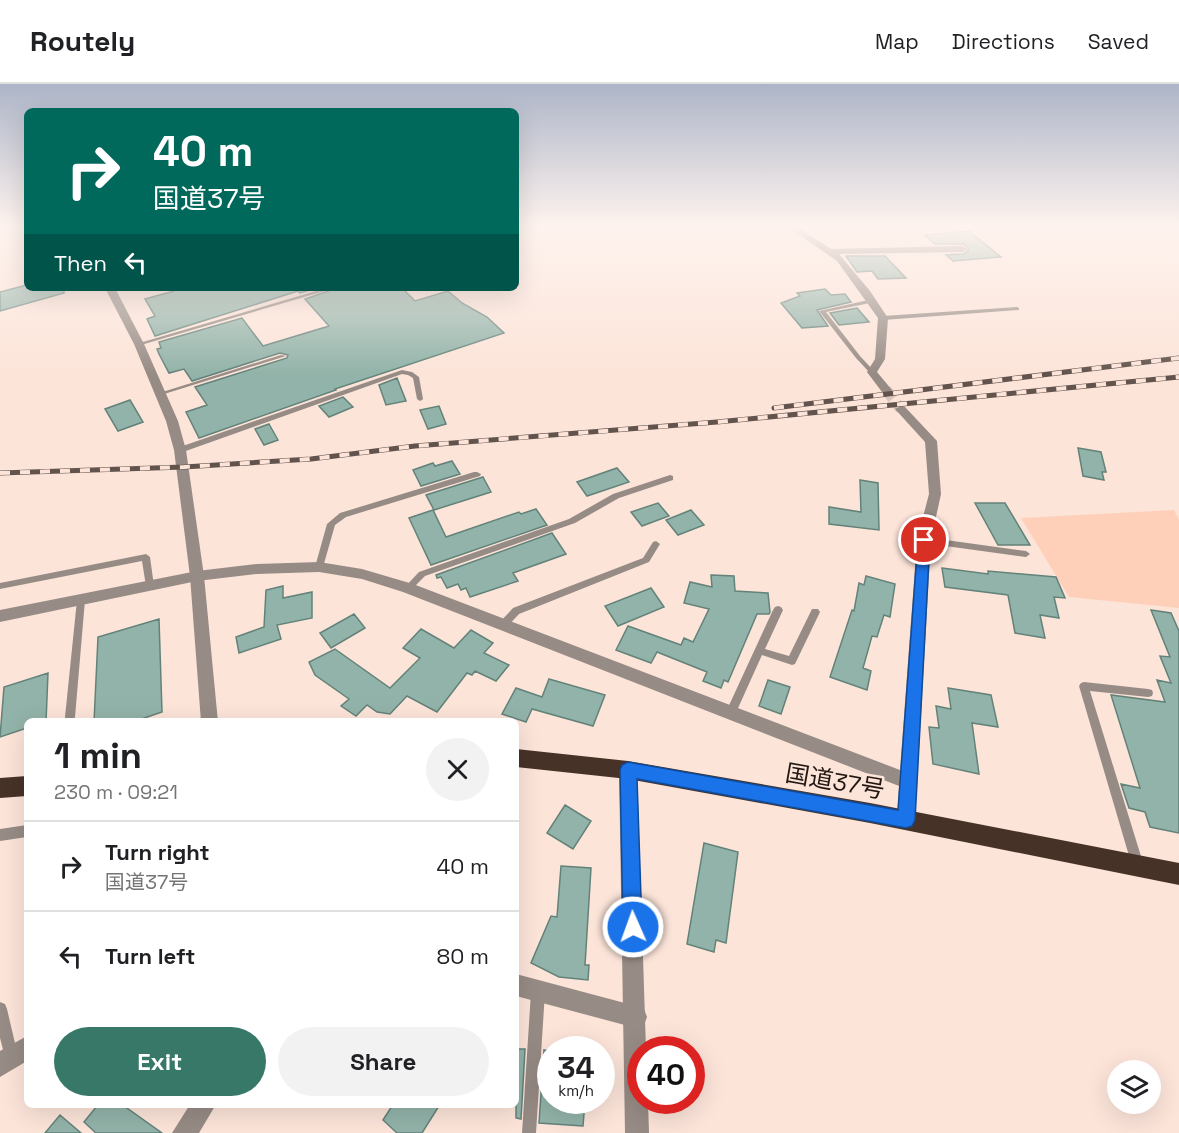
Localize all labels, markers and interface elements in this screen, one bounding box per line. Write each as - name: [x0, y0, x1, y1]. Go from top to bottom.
- text: Routely: [30, 23, 135, 59]
- text: Map: [875, 28, 919, 55]
- text: Directions: [952, 28, 1055, 55]
- text: Saved: [1088, 28, 1149, 55]
- text: 40 m: [153, 125, 253, 178]
- icon: right: [54, 132, 132, 210]
- text: 国道37号: [153, 181, 266, 216]
- icon: left: [119, 246, 152, 279]
- text: Then: [54, 249, 107, 277]
- pin: [898, 514, 949, 565]
- icon: arrive: [907, 523, 940, 556]
- text: 1 min: [54, 733, 142, 779]
- button: close: [426, 738, 489, 801]
- street label: 国道37号: [783, 757, 887, 805]
- text: 230 m · 09:21: [54, 779, 178, 805]
- text: Turn right: [105, 838, 210, 866]
- icon: right: [54, 850, 87, 883]
- text: 40 m: [437, 852, 489, 880]
- text: 国道37号: [105, 869, 188, 895]
- position arrow: [601, 895, 665, 959]
- icon: left: [54, 940, 87, 973]
- text: Turn left: [105, 942, 195, 970]
- text: 80 m: [437, 942, 489, 970]
- button: Exit: [54, 1027, 266, 1096]
- button: Share: [278, 1027, 489, 1096]
- speed limit sign: 40: [627, 1036, 705, 1114]
- text: 34: [557, 1048, 595, 1087]
- map controls: [1107, 1060, 1161, 1114]
- button: layers: [1107, 1060, 1161, 1114]
- text: km/h: [558, 1081, 594, 1100]

